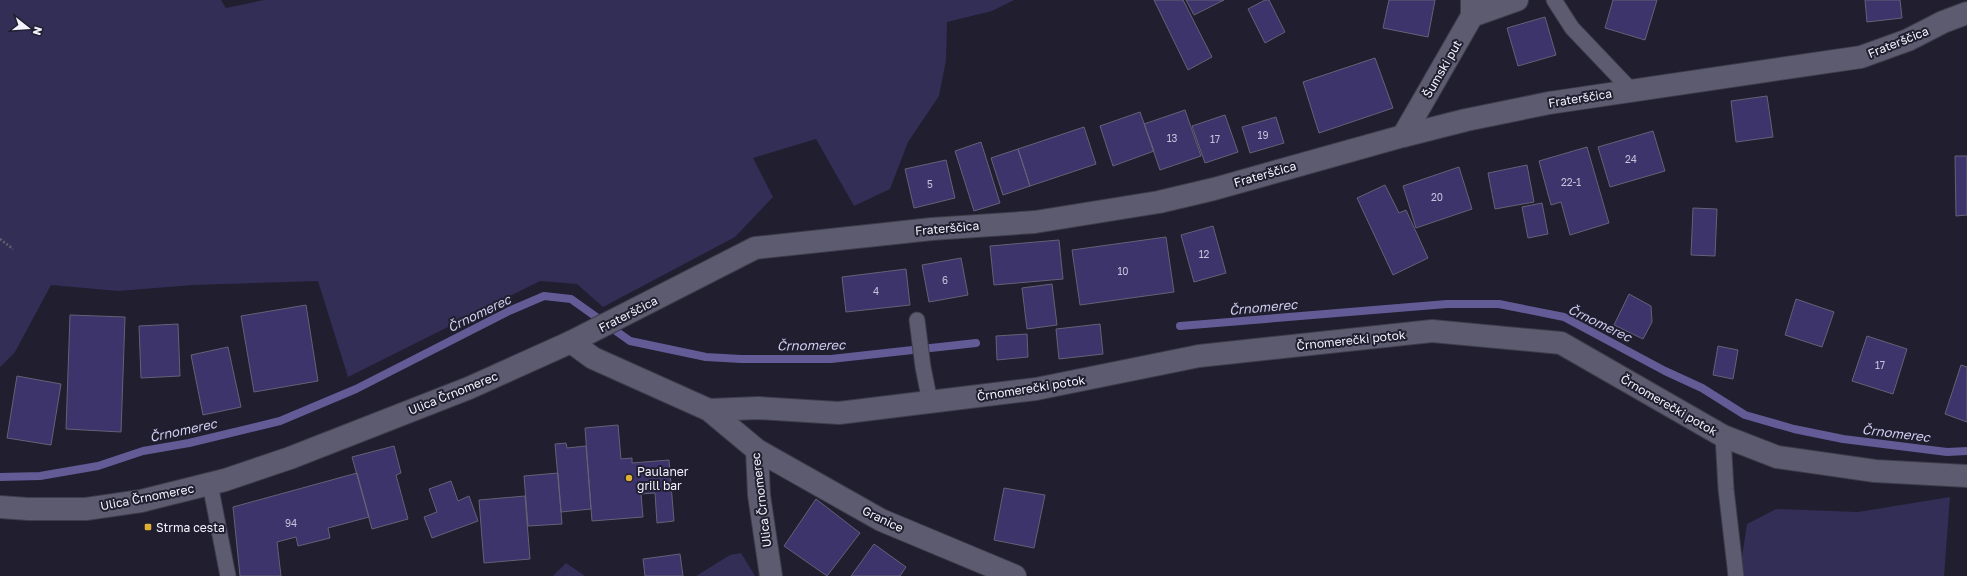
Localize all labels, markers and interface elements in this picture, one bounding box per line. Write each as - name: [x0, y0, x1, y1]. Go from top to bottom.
- north arrow: [8, 8, 48, 48]
- street label: Fraterščica: [1865, 23, 1931, 61]
- text: N: [31, 25, 45, 37]
- street label: Šumski put: [1419, 37, 1465, 101]
- street label: Fraterščica: [1547, 86, 1613, 110]
- house number: 19: [1258, 129, 1268, 141]
- house number: 13: [1167, 132, 1177, 144]
- house number: 17: [1210, 133, 1220, 145]
- house number: 24: [1625, 153, 1637, 165]
- street label: Fraterščica: [1232, 158, 1298, 190]
- house number: 22-1: [1561, 176, 1581, 188]
- house number: 5: [927, 178, 933, 190]
- house number: 20: [1431, 191, 1443, 203]
- street label: Fraterščica: [914, 218, 980, 238]
- house number: 12: [1199, 248, 1210, 260]
- house number: 10: [1117, 265, 1129, 277]
- house number: 6: [942, 274, 948, 286]
- house number: 4: [873, 285, 879, 297]
- water label: Črnomerec: [445, 290, 514, 335]
- street label: Fraterščica: [596, 293, 660, 335]
- water label: Črnomerec: [1228, 296, 1299, 318]
- water label: Črnomerec: [1566, 301, 1635, 346]
- street label: Črnomerečki potok: [1296, 327, 1406, 353]
- water label: Črnomerec: [777, 336, 846, 354]
- house number: 17: [1875, 359, 1885, 371]
- street label: Ulica Črnomerec: [406, 368, 500, 418]
- street label: Črnomerečki potok: [1618, 371, 1720, 439]
- street label: Črnomerečki potok: [976, 372, 1086, 404]
- water label: Črnomerec: [148, 415, 219, 445]
- water label: Črnomerec: [1861, 421, 1932, 445]
- street label: Ulica Črnomerec: [748, 451, 774, 548]
- place label: Paulaner grill bar: [637, 464, 689, 493]
- marker: Paulaner grill bar: [624, 473, 634, 483]
- street label: Ulica Črnomerec: [99, 480, 196, 513]
- street label: Granice: [860, 503, 906, 535]
- house number: 94: [285, 517, 297, 529]
- place label: Strma cesta: [156, 520, 225, 535]
- marker: Strma cesta: [143, 522, 153, 532]

